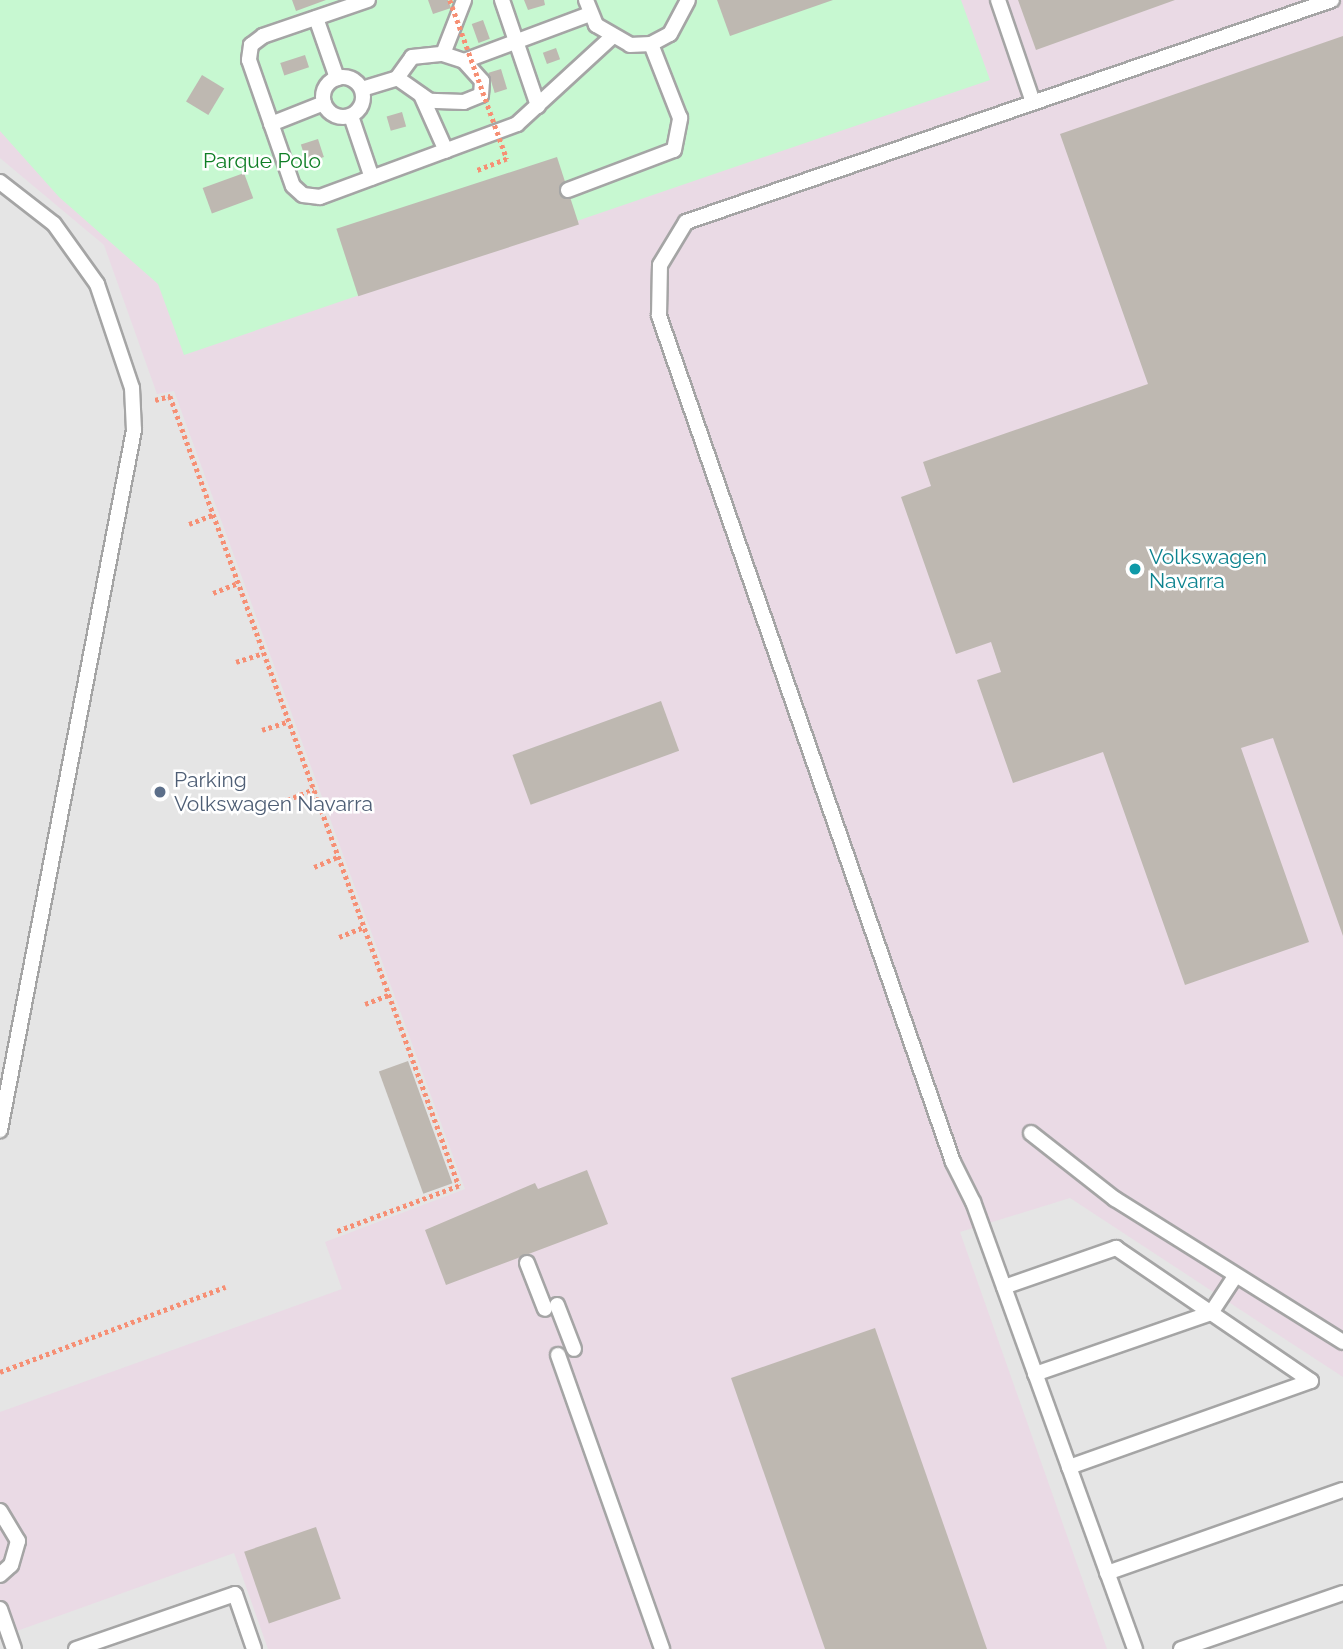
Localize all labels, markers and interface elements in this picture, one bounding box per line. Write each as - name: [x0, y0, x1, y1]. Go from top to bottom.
- park label: Parque Polo: [203, 148, 321, 174]
- place label: Volkswagen Navarra: [1149, 544, 1267, 594]
- marker: Volkswagen Navarra: [1127, 561, 1143, 577]
- place label: Parking Volkswagen Navarra: [174, 767, 373, 817]
- marker: Parking Volkswagen Navarra: [152, 784, 168, 800]

